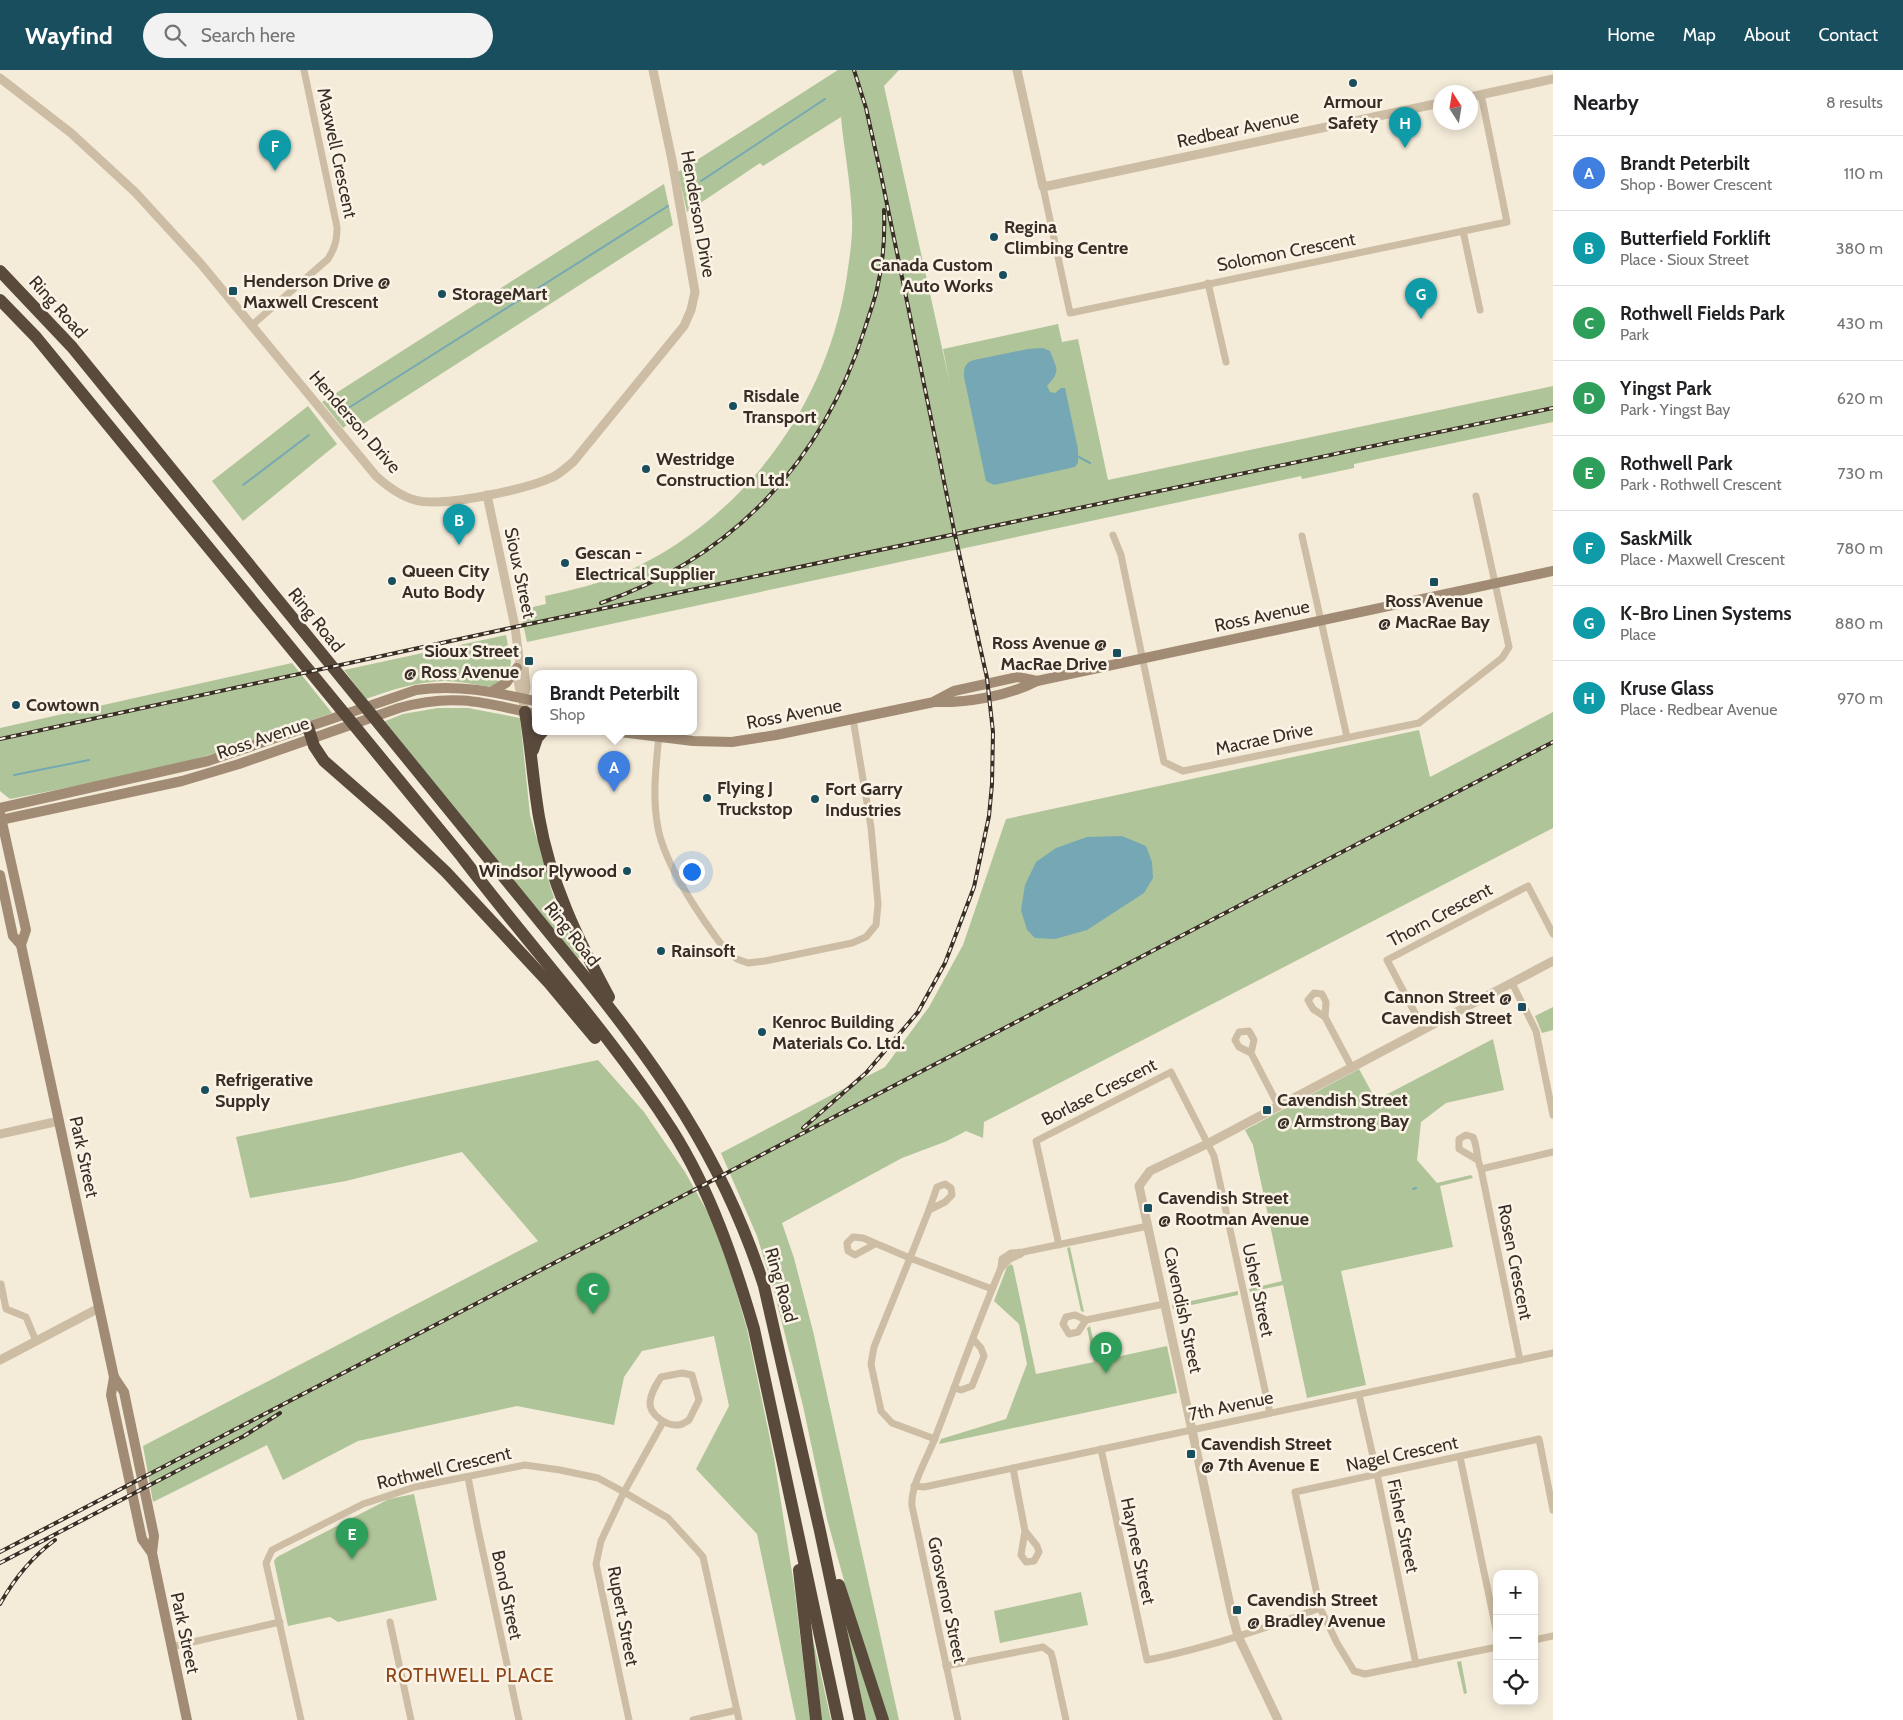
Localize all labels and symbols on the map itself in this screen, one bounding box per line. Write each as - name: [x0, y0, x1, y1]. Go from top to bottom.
- marker: Armour Safety: [1347, 77, 1359, 89]
- north arrow: [1433, 85, 1478, 130]
- street label: Maxwell Crescent: [312, 86, 362, 220]
- place label: Armour Safety: [1324, 91, 1383, 134]
- street label: Redbear Avenue: [1175, 105, 1301, 153]
- pin: H: [1389, 107, 1421, 148]
- pin: F: [259, 130, 291, 171]
- street label: Henderson Drive: [676, 149, 720, 279]
- place label: Regina Climbing Centre: [1004, 216, 1128, 259]
- street label: Solomon Crescent: [1215, 228, 1357, 276]
- marker: Regina Climbing Centre: [988, 231, 1000, 243]
- place label: Canada Custom Auto Works: [870, 254, 993, 297]
- marker: Canada Custom Auto Works: [997, 269, 1009, 281]
- place label: Henderson Drive @ Maxwell Crescent: [243, 270, 391, 313]
- street label: Ring Road: [24, 271, 92, 343]
- pin: G: [1405, 278, 1437, 319]
- place label: StorageMart: [452, 283, 547, 305]
- marker: Henderson Drive @ Maxwell Crescent: [227, 285, 239, 297]
- marker: StorageMart: [436, 288, 448, 300]
- street label: Henderson Drive: [305, 366, 405, 478]
- place label: Risdale Transport: [743, 385, 817, 428]
- marker: Risdale Transport: [727, 400, 739, 412]
- place label: Westridge Construction Ltd.: [656, 448, 789, 491]
- marker: Westridge Construction Ltd.: [640, 463, 652, 475]
- pin: B: [443, 504, 475, 545]
- street label: Sioux Street: [500, 526, 540, 620]
- place label: Gescan - Electrical Supplier: [575, 542, 715, 585]
- marker: Gescan - Electrical Supplier: [559, 557, 571, 569]
- place label: Queen City Auto Body: [402, 560, 490, 603]
- marker: Queen City Auto Body: [386, 575, 398, 587]
- marker: Ross Avenue @ MacRae Bay: [1428, 576, 1440, 588]
- street label: Ring Road: [283, 583, 349, 657]
- place label: Ross Avenue @ MacRae Bay: [1378, 590, 1490, 633]
- street label: Ross Avenue: [1213, 595, 1311, 637]
- place label: Ross Avenue @ MacRae Drive: [992, 632, 1107, 675]
- place label: Sioux Street @ Ross Avenue: [404, 640, 519, 683]
- marker: Ross Avenue @ MacRae Drive: [1111, 647, 1123, 659]
- marker: Sioux Street @ Ross Avenue: [523, 655, 535, 667]
- place label: Cowtown: [26, 694, 99, 716]
- street label: Ross Avenue: [745, 694, 843, 734]
- marker: Cowtown: [10, 699, 22, 711]
- street label: Ross Avenue: [214, 712, 312, 764]
- street label: Macrae Drive: [1213, 718, 1315, 760]
- pin: A: [598, 751, 630, 792]
- place label: Flying J Truckstop: [717, 777, 793, 820]
- place label: Fort Garry Industries: [825, 778, 903, 821]
- marker: Flying J Truckstop: [701, 792, 713, 804]
- marker: Fort Garry Industries: [809, 793, 821, 805]
- your location: [679, 859, 705, 885]
- place label: Windsor Plywood: [479, 860, 617, 882]
- marker: Windsor Plywood: [621, 865, 633, 877]
- street label: Thorn Crescent: [1384, 878, 1496, 952]
- street label: Ring Road: [539, 897, 605, 971]
- place label: Rainsoft: [671, 940, 735, 962]
- marker: Rainsoft: [655, 945, 667, 957]
- place label: Cannon Street @ Cavendish Street: [1381, 986, 1512, 1029]
- marker: Cannon Street @ Cavendish Street: [1516, 1001, 1528, 1013]
- place label: Kenroc Building Materials Co. Ltd.: [772, 1011, 905, 1054]
- marker: Kenroc Building Materials Co. Ltd.: [756, 1026, 768, 1038]
- street label: Borlase Crescent: [1038, 1054, 1160, 1130]
- place label: Refrigerative Supply: [215, 1069, 313, 1112]
- marker: Refrigerative Supply: [199, 1084, 211, 1096]
- place label: Cavendish Street @ Armstrong Bay: [1277, 1089, 1410, 1132]
- marker: Cavendish Street @ Armstrong Bay: [1261, 1104, 1273, 1116]
- street label: Park Street: [65, 1114, 103, 1200]
- place label: Cavendish Street @ Rootman Avenue: [1158, 1187, 1309, 1230]
- marker: Cavendish Street @ Rootman Avenue: [1142, 1202, 1154, 1214]
- street label: Rosen Crescent: [1493, 1202, 1537, 1322]
- street label: Usher Street: [1237, 1241, 1279, 1339]
- street label: Ring Road: [760, 1245, 802, 1325]
- street label: Cavendish Street: [1159, 1245, 1207, 1375]
- pin: C: [577, 1273, 609, 1314]
- pin: D: [1090, 1332, 1122, 1373]
- street label: 7th Avenue: [1187, 1386, 1275, 1426]
- street label: Nagel Crescent: [1344, 1431, 1460, 1477]
- place label: Cavendish Street @ 7th Avenue E: [1201, 1433, 1332, 1476]
- street label: Rothwell Crescent: [375, 1442, 513, 1494]
- marker: Cavendish Street @ 7th Avenue E: [1185, 1448, 1197, 1460]
- street label: Fisher Street: [1382, 1477, 1424, 1575]
- street label: Haynee Street: [1116, 1496, 1160, 1606]
- pin: E: [336, 1518, 368, 1559]
- street label: Grosvenor Street: [923, 1535, 971, 1665]
- street label: Bond Street: [487, 1548, 527, 1642]
- street label: Rupert Street: [603, 1564, 643, 1668]
- place label: Cavendish Street @ Bradley Avenue: [1247, 1589, 1386, 1632]
- street label: Park Street: [166, 1590, 204, 1676]
- marker: Cavendish Street @ Bradley Avenue: [1231, 1604, 1243, 1616]
- district label: ROTHWELL PLACE: [385, 1664, 555, 1687]

